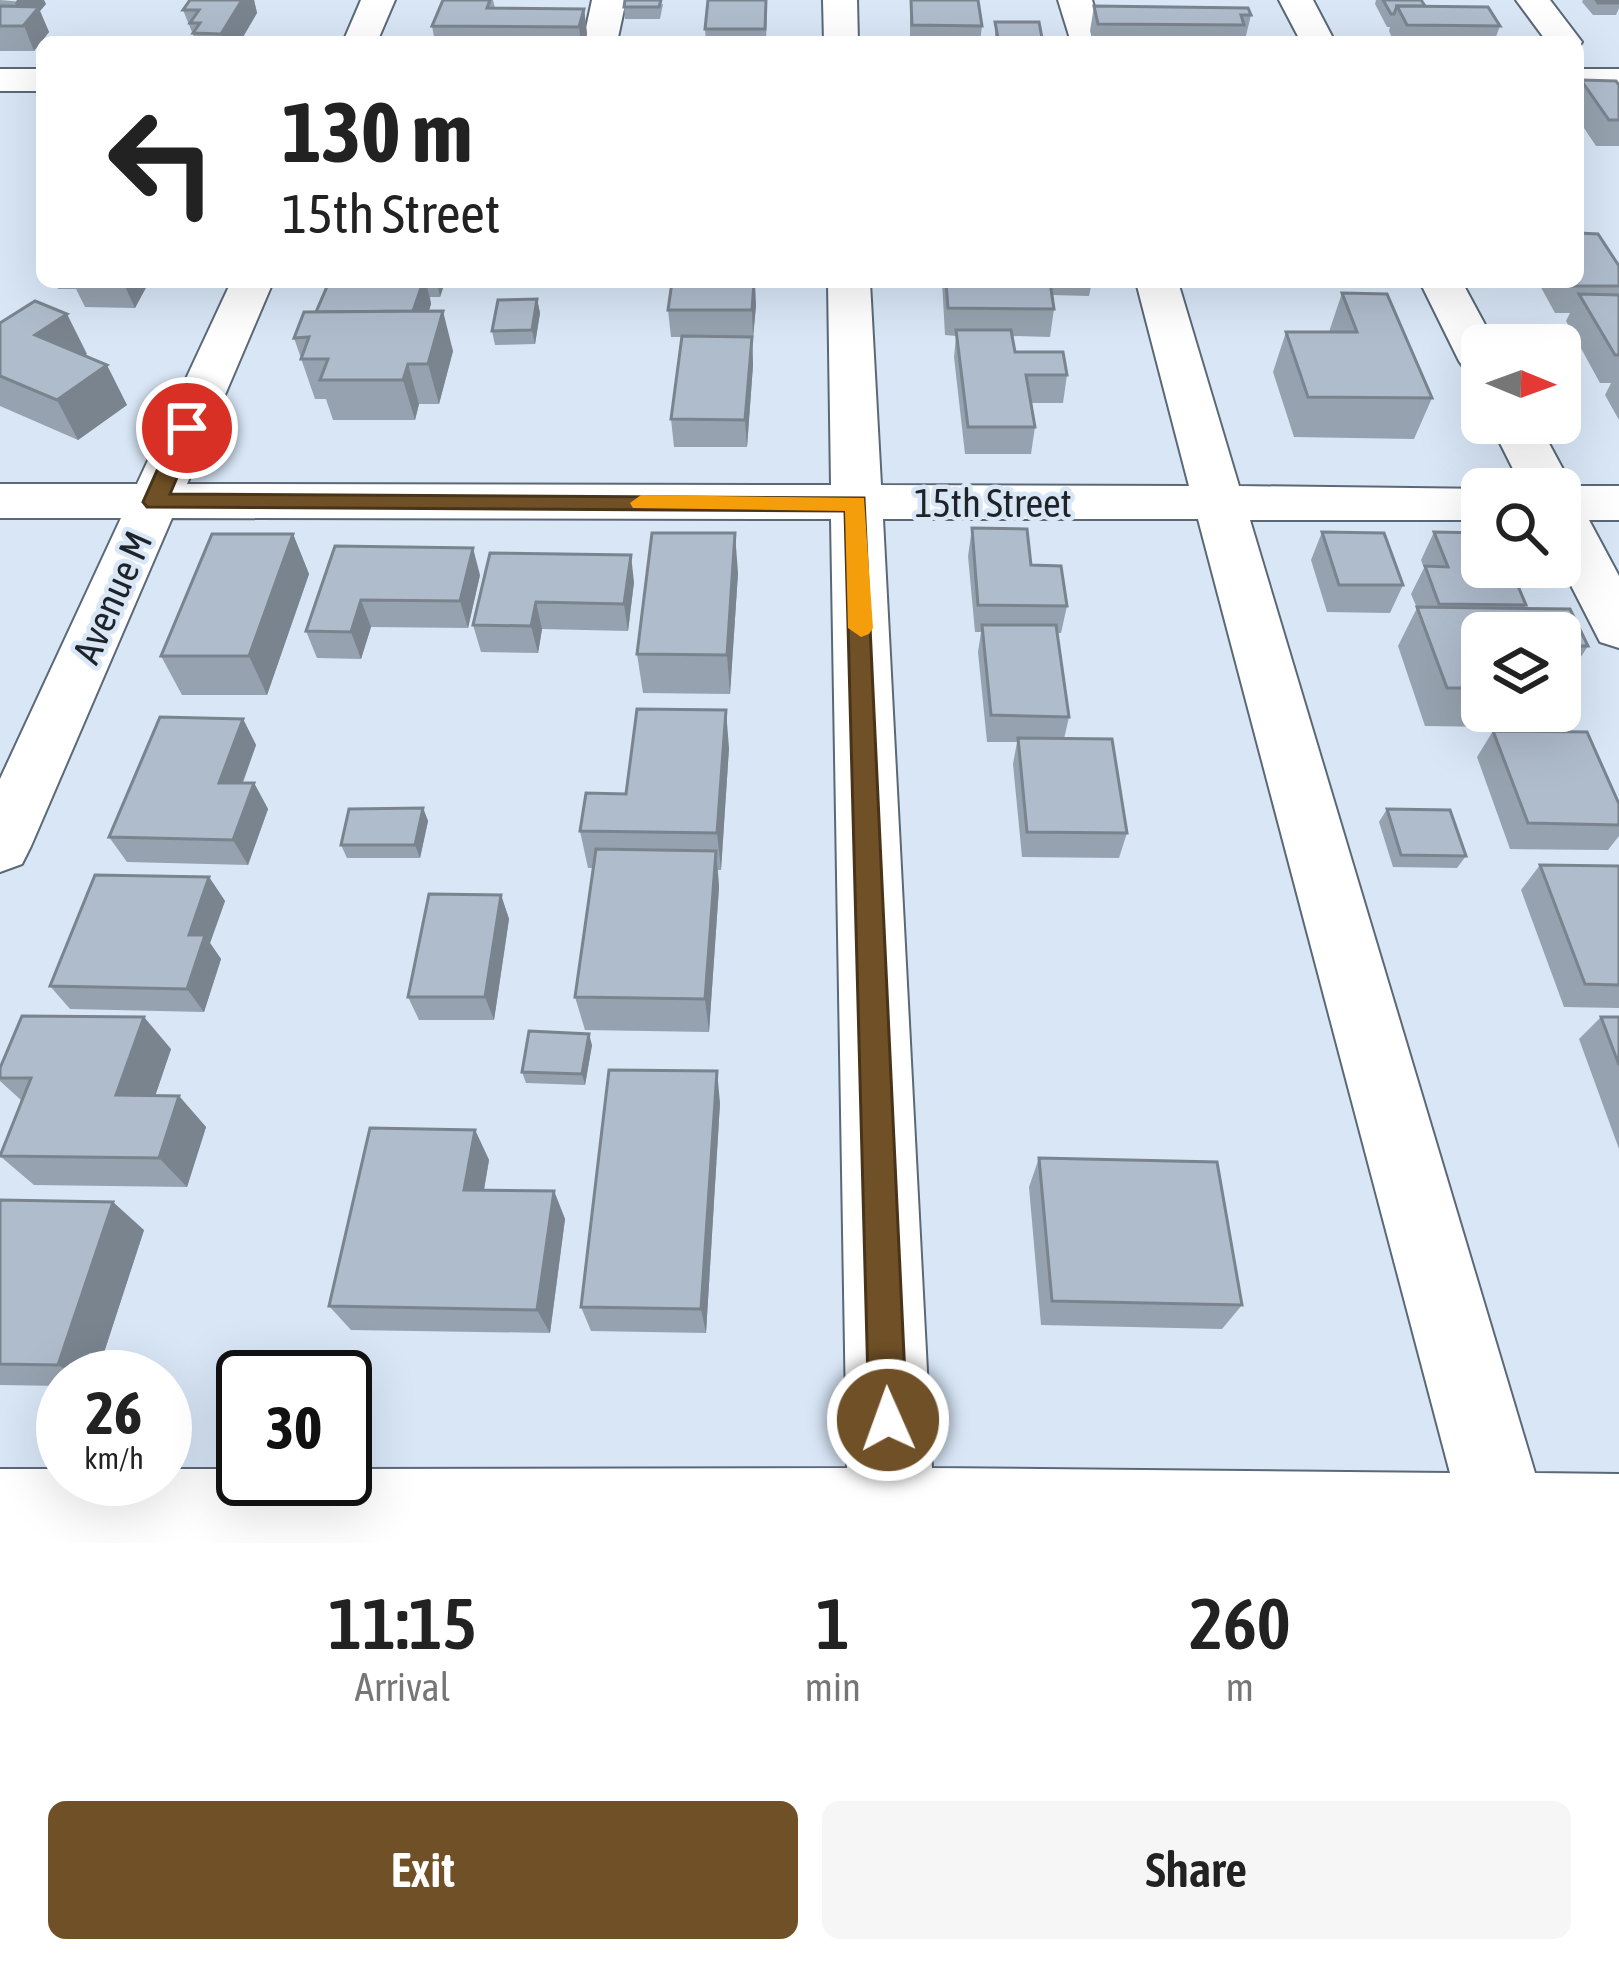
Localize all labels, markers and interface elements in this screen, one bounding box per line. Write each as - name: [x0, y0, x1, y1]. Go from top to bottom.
- icon: left: [84, 84, 240, 240]
- text: 130 m: [282, 84, 472, 180]
- text: 15th Street: [282, 183, 500, 244]
- north arrow: [1461, 324, 1581, 444]
- map controls: [1461, 324, 1581, 732]
- pin: [136, 377, 238, 479]
- icon: arrive: [154, 395, 220, 461]
- button: search: [1461, 468, 1581, 588]
- street label: 15th Street: [914, 481, 1072, 525]
- street label: Avenue M: [64, 524, 160, 670]
- button: layers: [1461, 612, 1581, 732]
- speed limit sign: 30: [216, 1350, 372, 1506]
- position arrow: [825, 1357, 951, 1483]
- text: 26: [86, 1378, 142, 1447]
- text: km/h: [84, 1441, 144, 1475]
- text: 11:15: [328, 1582, 477, 1664]
- text: 1: [816, 1582, 850, 1664]
- text: 260: [1189, 1582, 1291, 1664]
- text: Arrival: [355, 1665, 450, 1709]
- text: min: [805, 1665, 861, 1709]
- text: m: [1226, 1665, 1254, 1709]
- button: Exit: [48, 1801, 798, 1939]
- button: Share: [822, 1801, 1571, 1939]

